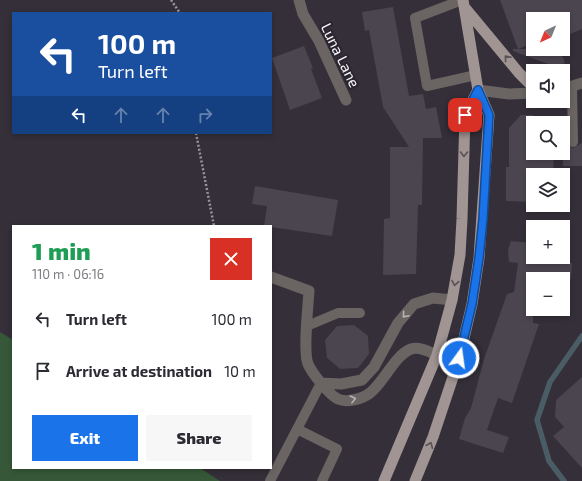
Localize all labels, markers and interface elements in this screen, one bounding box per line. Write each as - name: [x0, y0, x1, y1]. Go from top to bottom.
- north arrow: [526, 12, 570, 56]
- map controls: [526, 12, 570, 316]
- street label: Luna Lane: [318, 20, 364, 90]
- text: 100 m: [98, 26, 176, 60]
- icon: left: [32, 28, 84, 80]
- one-way arrow: [504, 56, 511, 63]
- text: Turn left: [98, 60, 168, 82]
- button: sound: [526, 64, 570, 108]
- pin: [448, 98, 482, 132]
- icon: left: [68, 104, 90, 126]
- icon: ahead: [110, 104, 132, 126]
- icon: ahead: [152, 104, 174, 126]
- icon: right: [194, 104, 216, 126]
- icon: arrive: [454, 104, 476, 126]
- button: search: [526, 116, 570, 160]
- one-way arrow: [460, 151, 468, 157]
- button: layers: [526, 168, 570, 212]
- button: +: [526, 220, 570, 264]
- text: 1 min: [32, 236, 91, 265]
- button: close: [210, 238, 252, 280]
- text: 110 m · 06:16: [32, 266, 104, 282]
- button: −: [526, 272, 570, 316]
- one-way arrow: [451, 280, 460, 287]
- icon: left: [32, 308, 54, 330]
- text: Turn left: [66, 310, 127, 328]
- text: 100 m: [211, 310, 252, 328]
- one-way arrow: [403, 310, 410, 317]
- position arrow: [438, 337, 480, 379]
- icon: arrive: [32, 360, 54, 382]
- text: Arrive at destination: [66, 362, 212, 380]
- text: 10 m: [224, 362, 256, 380]
- one-way arrow: [350, 395, 357, 403]
- button: Exit: [32, 415, 138, 461]
- button: Share: [146, 415, 252, 461]
- one-way arrow: [425, 442, 433, 450]

